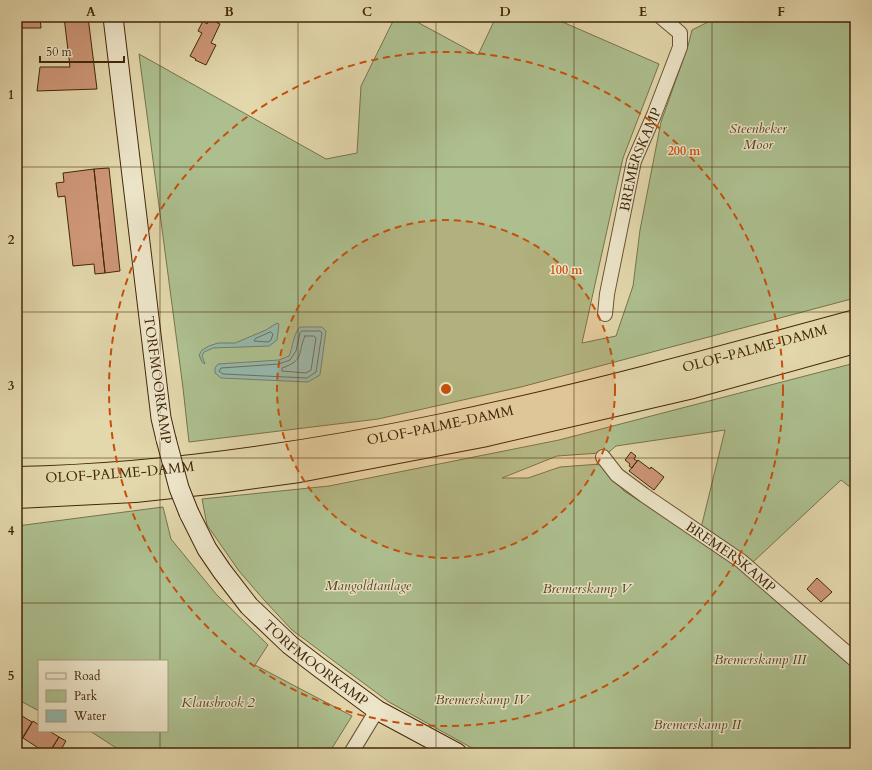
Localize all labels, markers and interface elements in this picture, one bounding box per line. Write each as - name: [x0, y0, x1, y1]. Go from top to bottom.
- text: A: [86, 3, 96, 21]
- text: B: [224, 3, 234, 21]
- text: C: [362, 3, 372, 21]
- text: D: [499, 3, 511, 21]
- text: E: [639, 3, 647, 21]
- text: F: [777, 3, 785, 21]
- scale bar: [40, 38, 124, 64]
- text: 50 m: [46, 44, 73, 60]
- text: 1: [8, 86, 14, 104]
- street label: BREMERSKAMP: [615, 105, 666, 213]
- park label: Steenbeker Moor: [729, 119, 787, 154]
- text: 200 m: [668, 143, 701, 159]
- text: 2: [8, 231, 15, 249]
- text: 100 m: [550, 262, 583, 278]
- street label: TORFMOORKAMP: [139, 315, 176, 445]
- street label: OLOF-PALME-DAMM: [680, 320, 830, 377]
- text: 3: [8, 377, 15, 395]
- centre of rings: [439, 382, 453, 396]
- street label: OLOF-PALME-DAMM: [365, 401, 515, 450]
- street label: OLOF-PALME-DAMM: [45, 457, 195, 487]
- street label: BREMERSKAMP: [682, 517, 780, 597]
- text: 4: [8, 522, 15, 540]
- park label: Mangoldtanlage: [325, 576, 412, 595]
- park label: Bremerskamp V: [543, 579, 633, 598]
- street label: TORFMOORKAMP: [259, 616, 372, 710]
- park label: Bremerskamp III: [714, 650, 807, 669]
- legend: [38, 660, 168, 732]
- text: 5: [8, 667, 14, 685]
- text: Road: [74, 668, 101, 684]
- text: Park: [74, 688, 98, 704]
- park label: Bremerskamp IV: [435, 690, 530, 709]
- park label: Klausbrook 2: [181, 693, 256, 712]
- text: Water: [73, 708, 107, 724]
- park label: Bremerskamp II: [653, 715, 742, 734]

